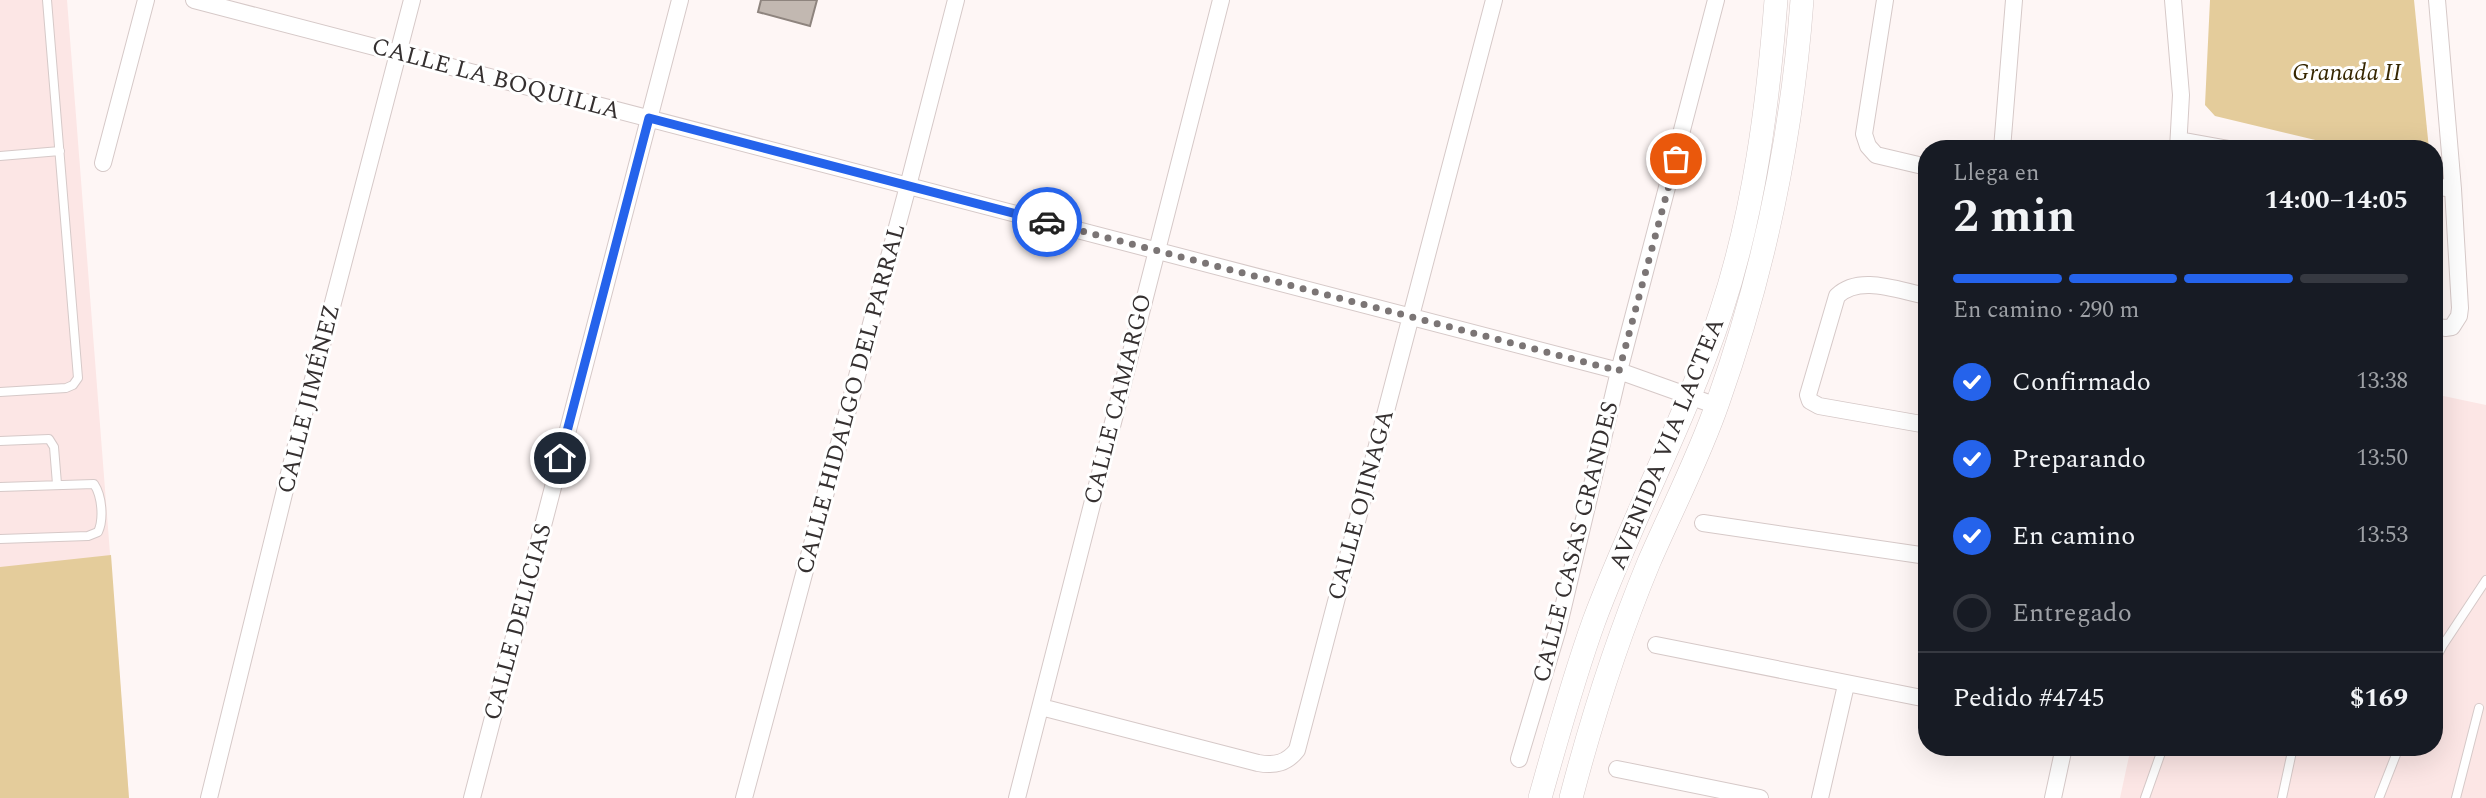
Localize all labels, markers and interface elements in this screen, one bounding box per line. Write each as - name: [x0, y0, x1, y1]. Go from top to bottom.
- street label: CALLE LA BOQUILLA: [368, 28, 624, 130]
- park label: Granada II: [2292, 55, 2402, 91]
- pin: [1646, 129, 1706, 189]
- icon: bag: [1657, 140, 1695, 178]
- text: Llega en: [1953, 156, 2039, 191]
- text: 14:00–14:05: [2264, 180, 2408, 220]
- text: 2 min: [1953, 182, 2075, 252]
- courier: [1012, 187, 1082, 257]
- icon: car: [1028, 203, 1066, 241]
- street label: CALLE HIDALGO DEL PARRAL: [787, 220, 915, 578]
- street label: CALLE CAMARGO: [1074, 290, 1162, 508]
- text: En camino · 290 m: [1953, 293, 2139, 328]
- street label: CALLE JIMÉNEZ: [268, 301, 350, 497]
- street label: AVENIDA VIA LACTEA: [1600, 312, 1734, 576]
- text: Confirmado: [2012, 362, 2151, 402]
- icon: check: [1953, 363, 1991, 401]
- text: 13:38: [2356, 364, 2408, 399]
- street label: CALLE CASAS GRANDES: [1524, 397, 1628, 687]
- street label: CALLE OJINAGA: [1318, 406, 1404, 604]
- pin: [530, 428, 590, 488]
- icon: home: [541, 439, 579, 477]
- text: Preparando: [2012, 439, 2146, 479]
- icon: check: [1953, 440, 1991, 478]
- text: 13:50: [2356, 441, 2408, 476]
- text: En camino: [2012, 516, 2135, 556]
- icon: check: [1953, 517, 1991, 555]
- text: 13:53: [2356, 518, 2408, 553]
- street label: CALLE DELICIAS: [474, 520, 562, 724]
- text: Entregado: [2012, 593, 2132, 633]
- text: Pedido #4745: [1953, 678, 2104, 718]
- text: $169: [2350, 678, 2408, 718]

